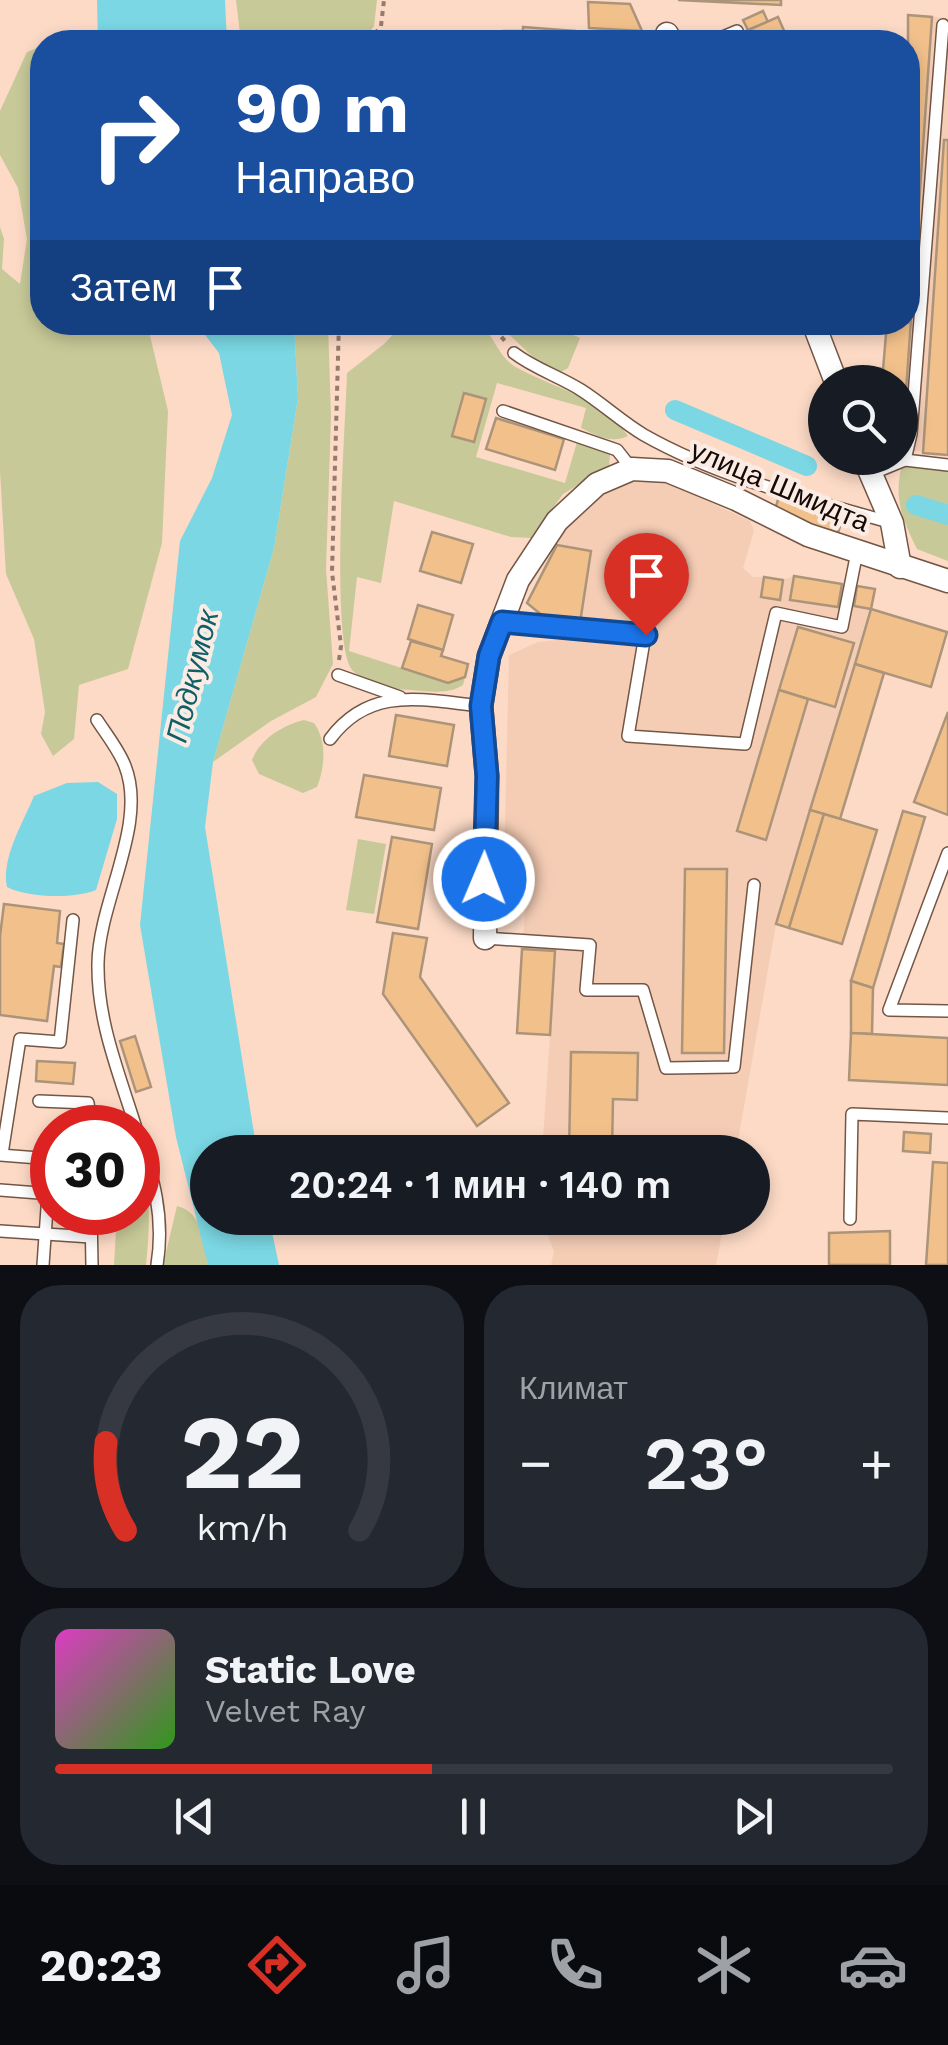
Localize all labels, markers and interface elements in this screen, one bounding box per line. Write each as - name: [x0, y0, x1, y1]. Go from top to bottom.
- text: 90 m: [235, 67, 409, 149]
- icon: right: [70, 70, 200, 200]
- text: Направо: [235, 151, 415, 204]
- icon: arrive: [198, 260, 253, 315]
- text: Затем: [70, 266, 178, 310]
- map controls: [808, 365, 918, 475]
- button: search: [808, 365, 918, 475]
- street label: улица Шмидта: [685, 433, 875, 539]
- pin: [604, 533, 689, 636]
- icon: arrive: [619, 548, 674, 603]
- water label: Подкумок: [159, 604, 226, 746]
- position arrow: [432, 827, 536, 931]
- speed limit sign: 30: [30, 1105, 160, 1235]
- text: 20:24 · 1 мин · 140 m: [289, 1163, 671, 1207]
- text: Климат: [519, 1369, 628, 1407]
- text: 22: [180, 1391, 304, 1513]
- text: 23°: [644, 1419, 768, 1507]
- text: −: [519, 1431, 552, 1495]
- text: +: [860, 1431, 893, 1495]
- text: km/h: [196, 1507, 288, 1549]
- text: Static Love: [205, 1648, 416, 1692]
- text: Velvet Ray: [205, 1692, 366, 1730]
- icon: previous: [167, 1789, 222, 1844]
- icon: pause: [446, 1789, 501, 1844]
- icon: next: [726, 1789, 781, 1844]
- icon: directions: [242, 1930, 312, 2000]
- icon: music: [391, 1930, 461, 2000]
- icon: phone: [540, 1930, 610, 2000]
- icon: climate: [689, 1930, 759, 2000]
- icon: car: [838, 1930, 908, 2000]
- text: 20:23: [40, 1939, 162, 1992]

